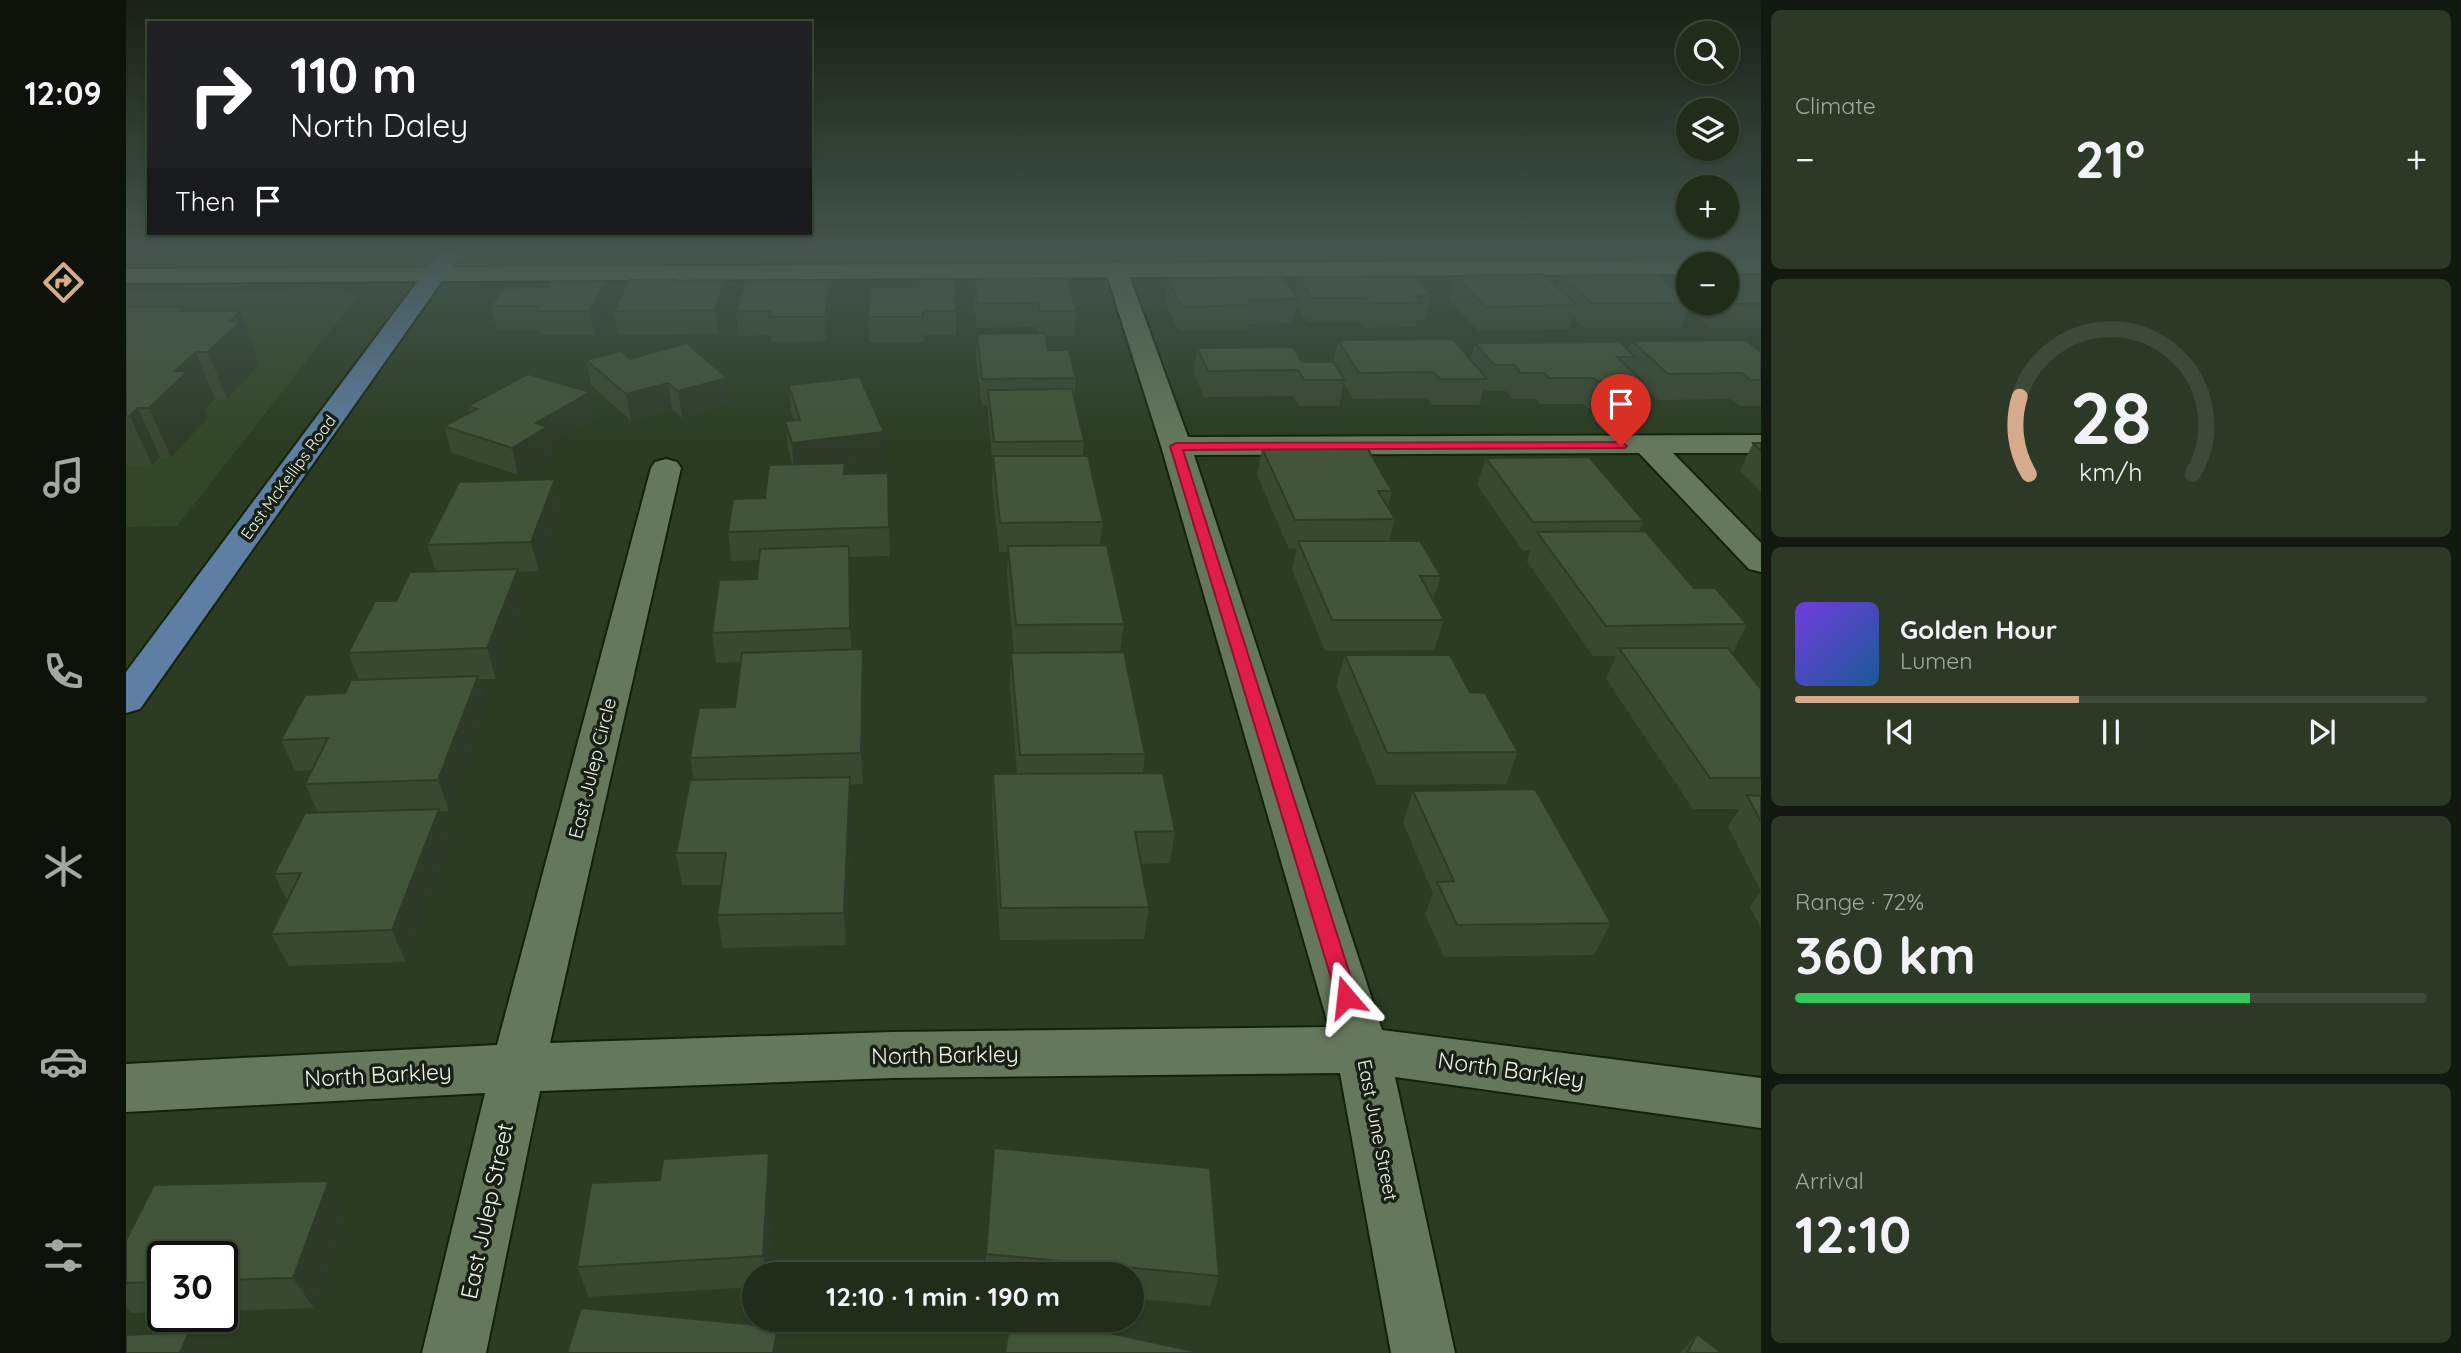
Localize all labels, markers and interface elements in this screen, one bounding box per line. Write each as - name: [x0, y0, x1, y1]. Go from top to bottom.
- map controls: [1676, 21, 1739, 315]
- button: search: [1676, 21, 1739, 84]
- text: 110 m: [290, 44, 417, 105]
- icon: right: [175, 49, 266, 140]
- text: 12:09: [24, 73, 102, 113]
- text: Climate: [1795, 91, 1876, 120]
- button: layers: [1676, 98, 1739, 161]
- text: North Daley: [290, 105, 468, 145]
- text: 21°: [2075, 126, 2145, 191]
- text: −: [1795, 135, 1815, 183]
- text: +: [2406, 135, 2427, 183]
- button: +: [1676, 175, 1739, 238]
- icon: arrive: [249, 182, 287, 220]
- text: Then: [175, 185, 235, 218]
- button: −: [1676, 252, 1739, 315]
- icon: directions: [39, 258, 88, 307]
- text: 28: [2070, 371, 2152, 462]
- pin: [1591, 374, 1651, 446]
- icon: arrive: [1602, 385, 1640, 423]
- street label: East McKellips Road: [236, 411, 340, 543]
- icon: music: [39, 453, 88, 502]
- text: km/h: [2079, 456, 2143, 487]
- text: Golden Hour: [1900, 613, 2057, 646]
- text: Lumen: [1900, 646, 1973, 675]
- icon: phone: [39, 647, 88, 696]
- street label: East Julep Circle: [563, 695, 621, 841]
- icon: previous: [1881, 713, 1919, 751]
- icon: pause: [2092, 713, 2130, 751]
- icon: next: [2303, 713, 2341, 751]
- icon: climate: [39, 842, 88, 891]
- text: Range · 72%: [1795, 887, 1924, 916]
- text: 360 km: [1795, 922, 1976, 987]
- position arrow: [1309, 960, 1383, 1034]
- icon: car: [39, 1037, 88, 1086]
- street label: North Barkley: [871, 1039, 1019, 1070]
- street label: North Barkley: [1436, 1045, 1586, 1094]
- street label: North Barkley: [304, 1056, 452, 1093]
- street label: East June Street: [1353, 1057, 1403, 1203]
- street label: East Julep Street: [454, 1120, 519, 1302]
- text: Arrival: [1795, 1166, 1864, 1195]
- text: 12:10: [1795, 1201, 1911, 1266]
- icon: filters: [39, 1231, 88, 1280]
- speed limit sign: 30: [147, 1241, 238, 1332]
- text: 12:10 · 1 min · 190 m: [826, 1280, 1060, 1313]

